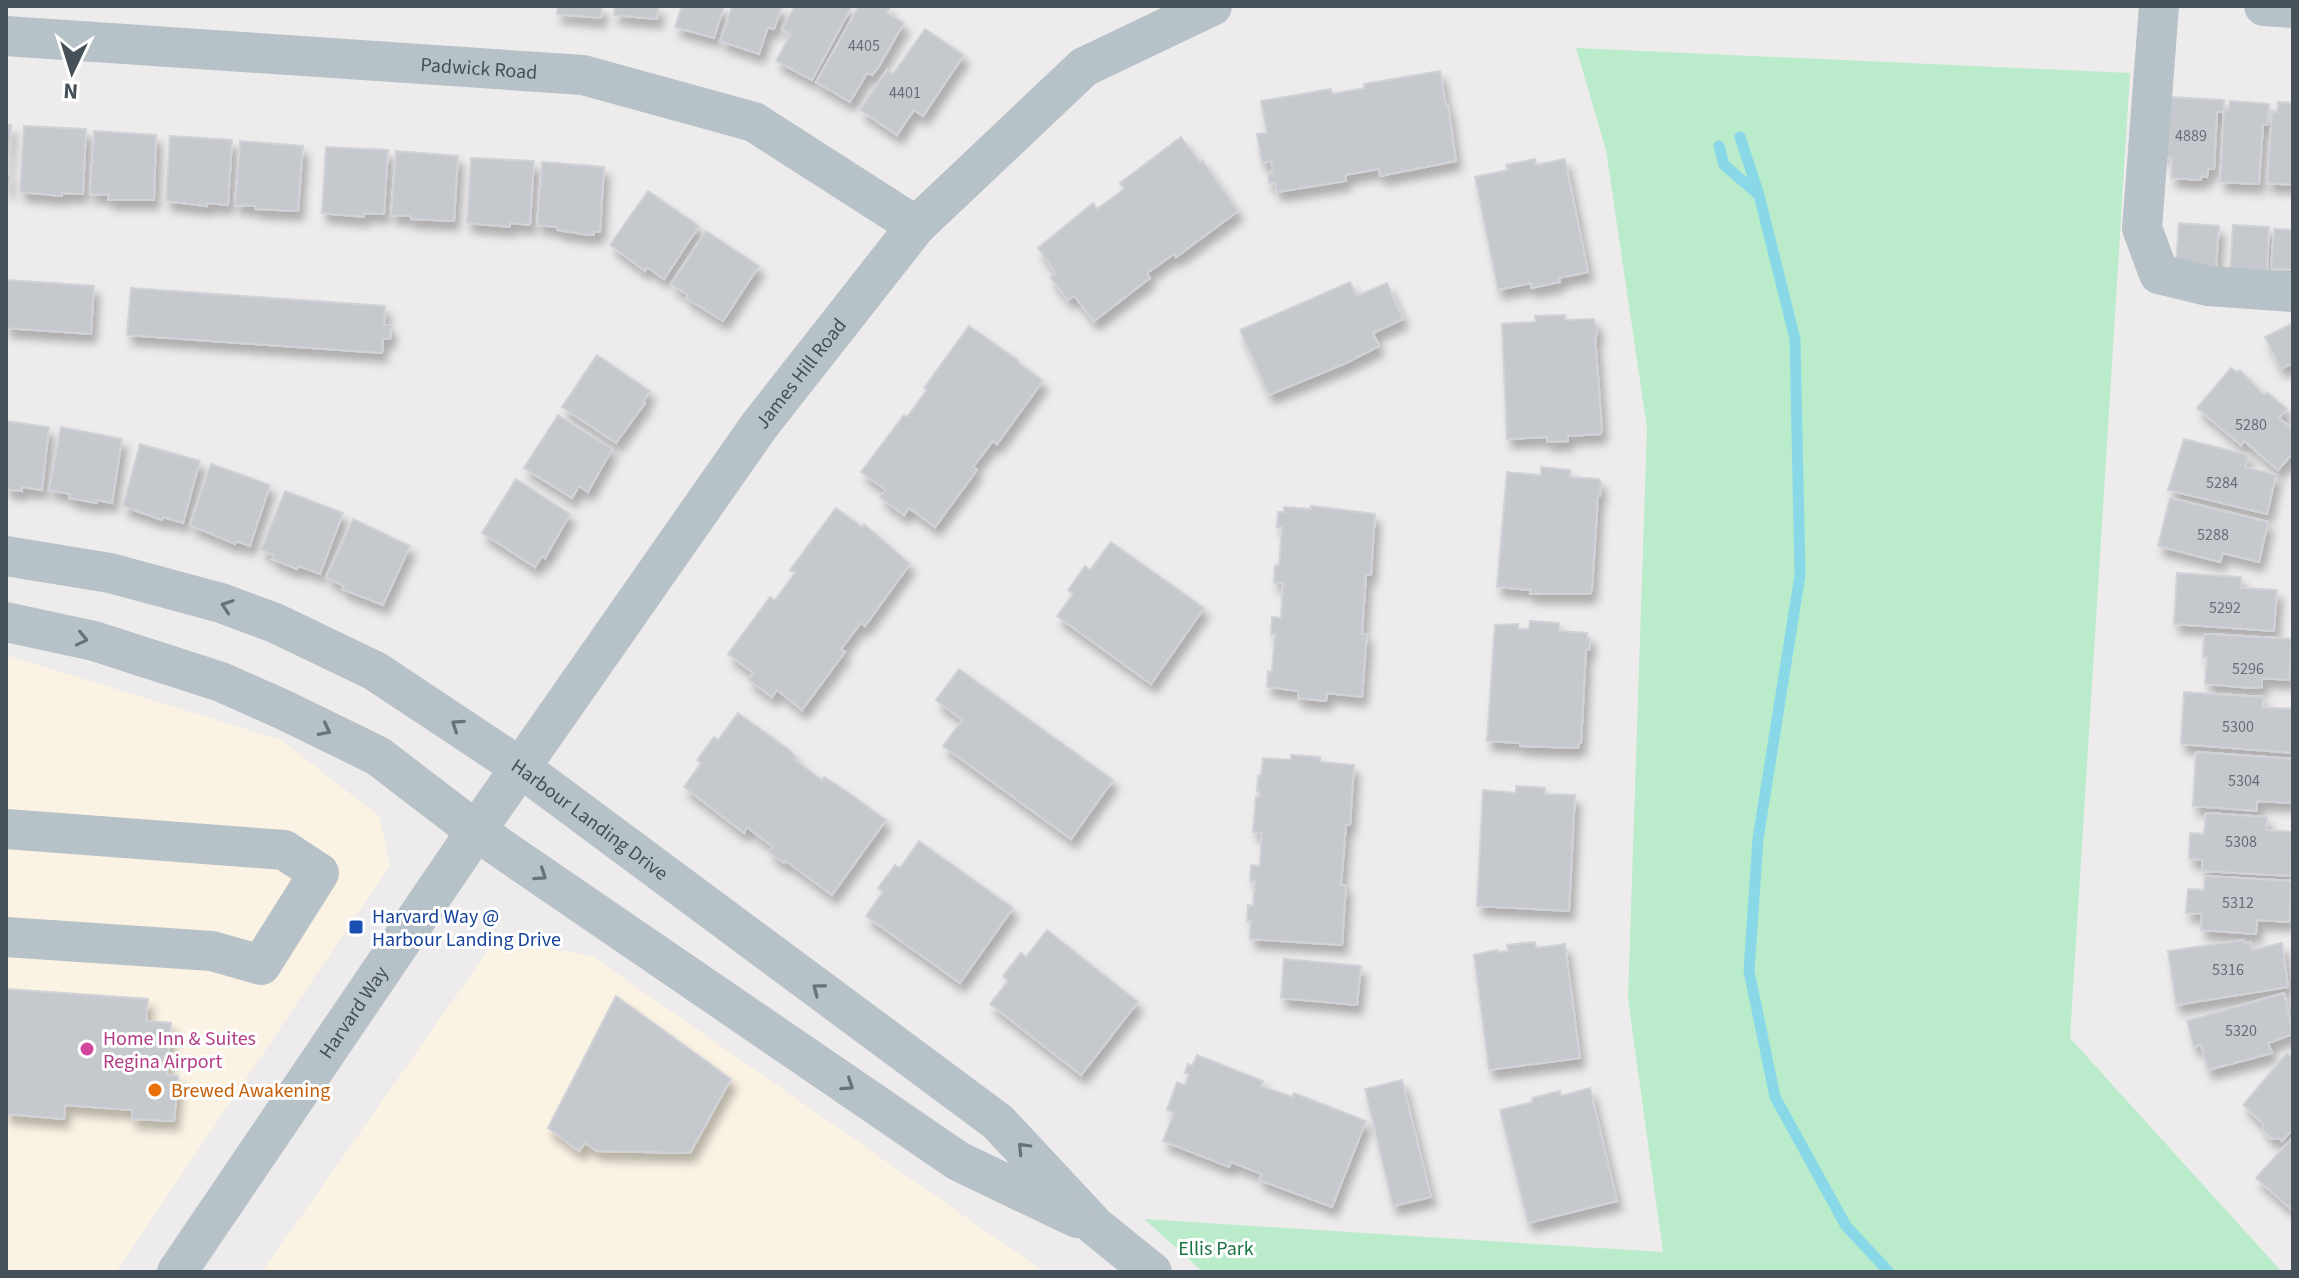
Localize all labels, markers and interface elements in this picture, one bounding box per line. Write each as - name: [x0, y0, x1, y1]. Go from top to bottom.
- north arrow: [32, 32, 112, 112]
- house number: 4405: [848, 35, 880, 57]
- street label: Padwick Road: [420, 51, 538, 87]
- text: N: [62, 74, 79, 107]
- house number: 4401: [889, 82, 921, 104]
- house number: 4889: [2175, 125, 2207, 147]
- street label: James Hill Road: [749, 313, 854, 435]
- house number: 5280: [2235, 414, 2267, 436]
- house number: 5284: [2206, 472, 2238, 494]
- house number: 5288: [2197, 524, 2229, 546]
- house number: 5292: [2209, 597, 2241, 619]
- one-way arrow: [221, 599, 235, 616]
- one-way arrow: [75, 629, 89, 646]
- house number: 5296: [2232, 658, 2264, 680]
- house number: 5300: [2222, 716, 2254, 738]
- one-way arrow: [316, 720, 331, 736]
- one-way arrow: [451, 720, 465, 735]
- street label: Harbour Landing Drive: [505, 752, 674, 888]
- house number: 5304: [2228, 770, 2260, 792]
- house number: 5308: [2225, 831, 2257, 853]
- one-way arrow: [532, 865, 546, 880]
- house number: 5312: [2222, 892, 2254, 914]
- place label: Harvard Way @ Harbour Landing Drive: [372, 903, 561, 954]
- marker: Harvard Way @ Harbour Landing Drive: [347, 918, 365, 936]
- house number: 5316: [2212, 959, 2244, 981]
- street label: Harvard Way: [313, 960, 396, 1065]
- one-way arrow: [812, 984, 827, 999]
- house number: 5320: [2225, 1020, 2257, 1042]
- place label: Home Inn & Suites Regina Airport: [103, 1025, 256, 1076]
- marker: Home Inn & Suites Regina Airport: [78, 1040, 96, 1058]
- one-way arrow: [839, 1075, 853, 1090]
- place label: Brewed Awakening: [171, 1077, 330, 1105]
- marker: Brewed Awakening: [146, 1081, 164, 1099]
- one-way arrow: [1018, 1143, 1032, 1158]
- park label: Ellis Park: [1178, 1235, 1254, 1263]

